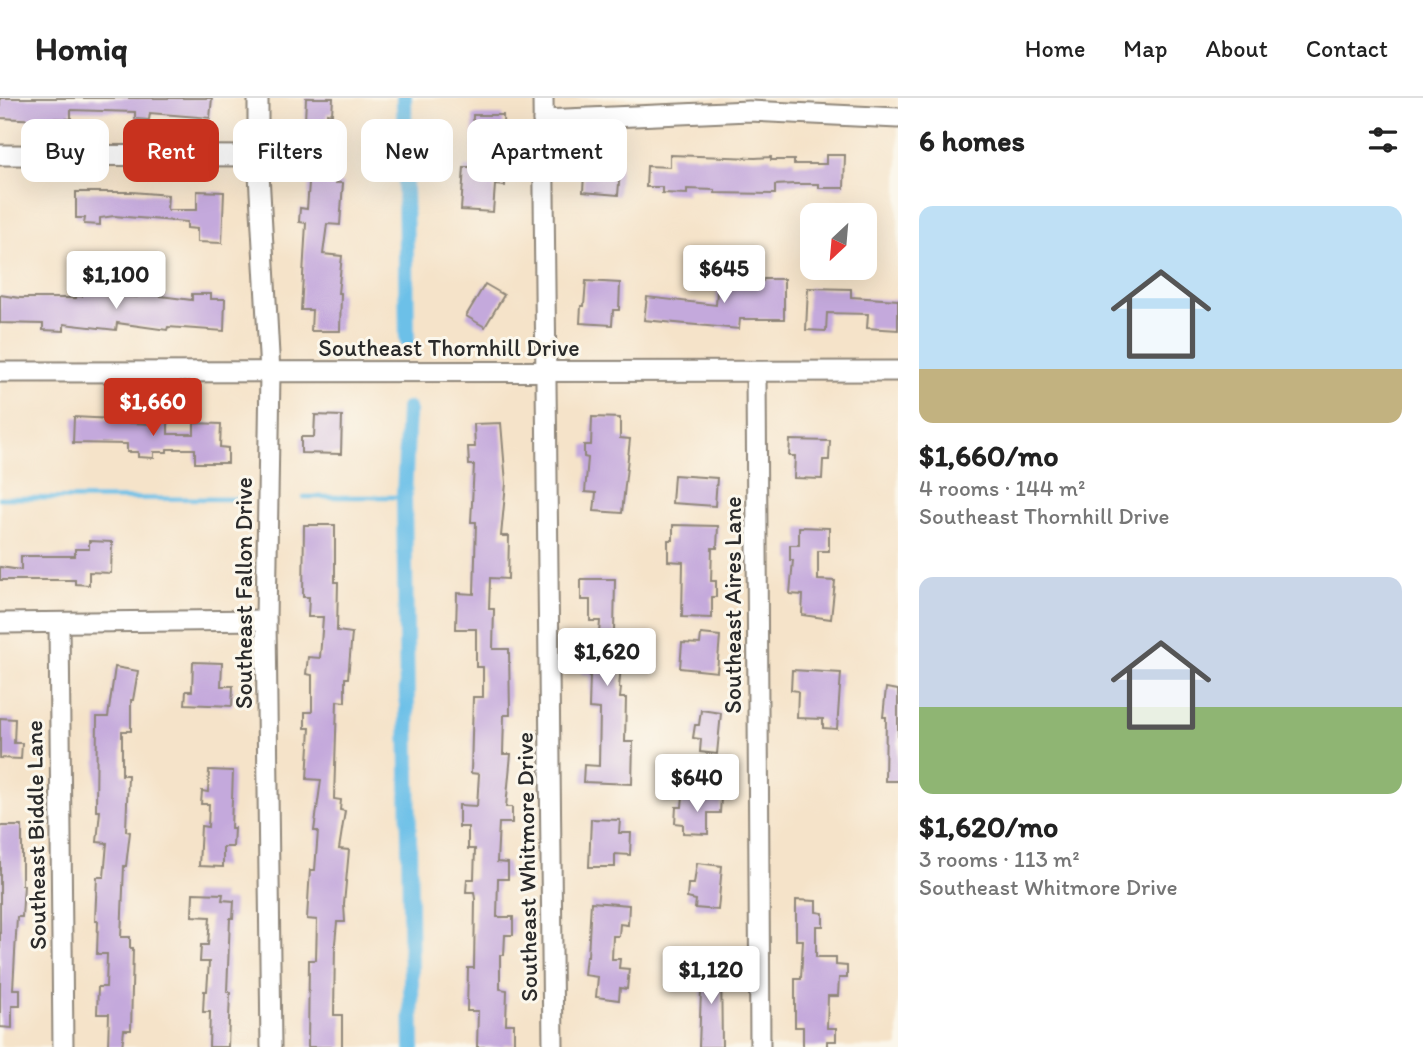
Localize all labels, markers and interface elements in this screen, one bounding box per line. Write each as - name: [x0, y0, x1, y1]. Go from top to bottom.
- text: Homiq: [35, 29, 128, 68]
- text: Home: [1025, 34, 1085, 63]
- text: Map: [1123, 34, 1167, 63]
- text: About: [1205, 34, 1268, 63]
- text: Contact: [1306, 34, 1388, 63]
- chip: Buy: [21, 119, 109, 182]
- chip: Rent: [123, 119, 219, 182]
- chip: Filters: [233, 119, 347, 182]
- chip: New: [361, 119, 453, 182]
- chip: Apartment: [467, 119, 627, 182]
- icon: filters: [1364, 121, 1402, 159]
- text: 6 homes: [919, 122, 1025, 159]
- north arrow: [800, 203, 877, 280]
- map controls: [800, 203, 877, 280]
- pin: $645: [683, 246, 765, 305]
- icon: home: [1098, 251, 1224, 377]
- pin: $1,100: [59, 252, 173, 311]
- text: $645: [699, 254, 749, 282]
- text: $1,100: [83, 260, 149, 288]
- street label: Southeast Thornhill Drive: [318, 333, 580, 362]
- pin: $1,660: [96, 378, 210, 438]
- text: $1,660: [120, 387, 186, 415]
- text: $1,660/mo: [919, 437, 1059, 474]
- text: 4 rooms · 144 m²: [919, 474, 1085, 502]
- street label: Southeast Fallon Drive: [229, 477, 258, 709]
- street label: Southeast Aires Lane: [718, 496, 747, 714]
- text: Southeast Thornhill Drive: [919, 502, 1170, 530]
- icon: home: [1098, 622, 1224, 748]
- pin: $1,620: [550, 628, 664, 688]
- text: $1,620: [574, 637, 640, 665]
- street label: Southeast Biddle Lane: [19, 720, 52, 950]
- street label: Southeast Whitmore Drive: [510, 732, 543, 1002]
- pin: $640: [656, 754, 738, 814]
- text: $640: [671, 763, 723, 791]
- text: $1,620/mo: [919, 808, 1058, 845]
- text: 3 rooms · 113 m²: [919, 845, 1080, 873]
- text: Southeast Whitmore Drive: [919, 873, 1178, 901]
- pin: $1,120: [654, 946, 768, 1006]
- text: $1,120: [679, 955, 743, 983]

